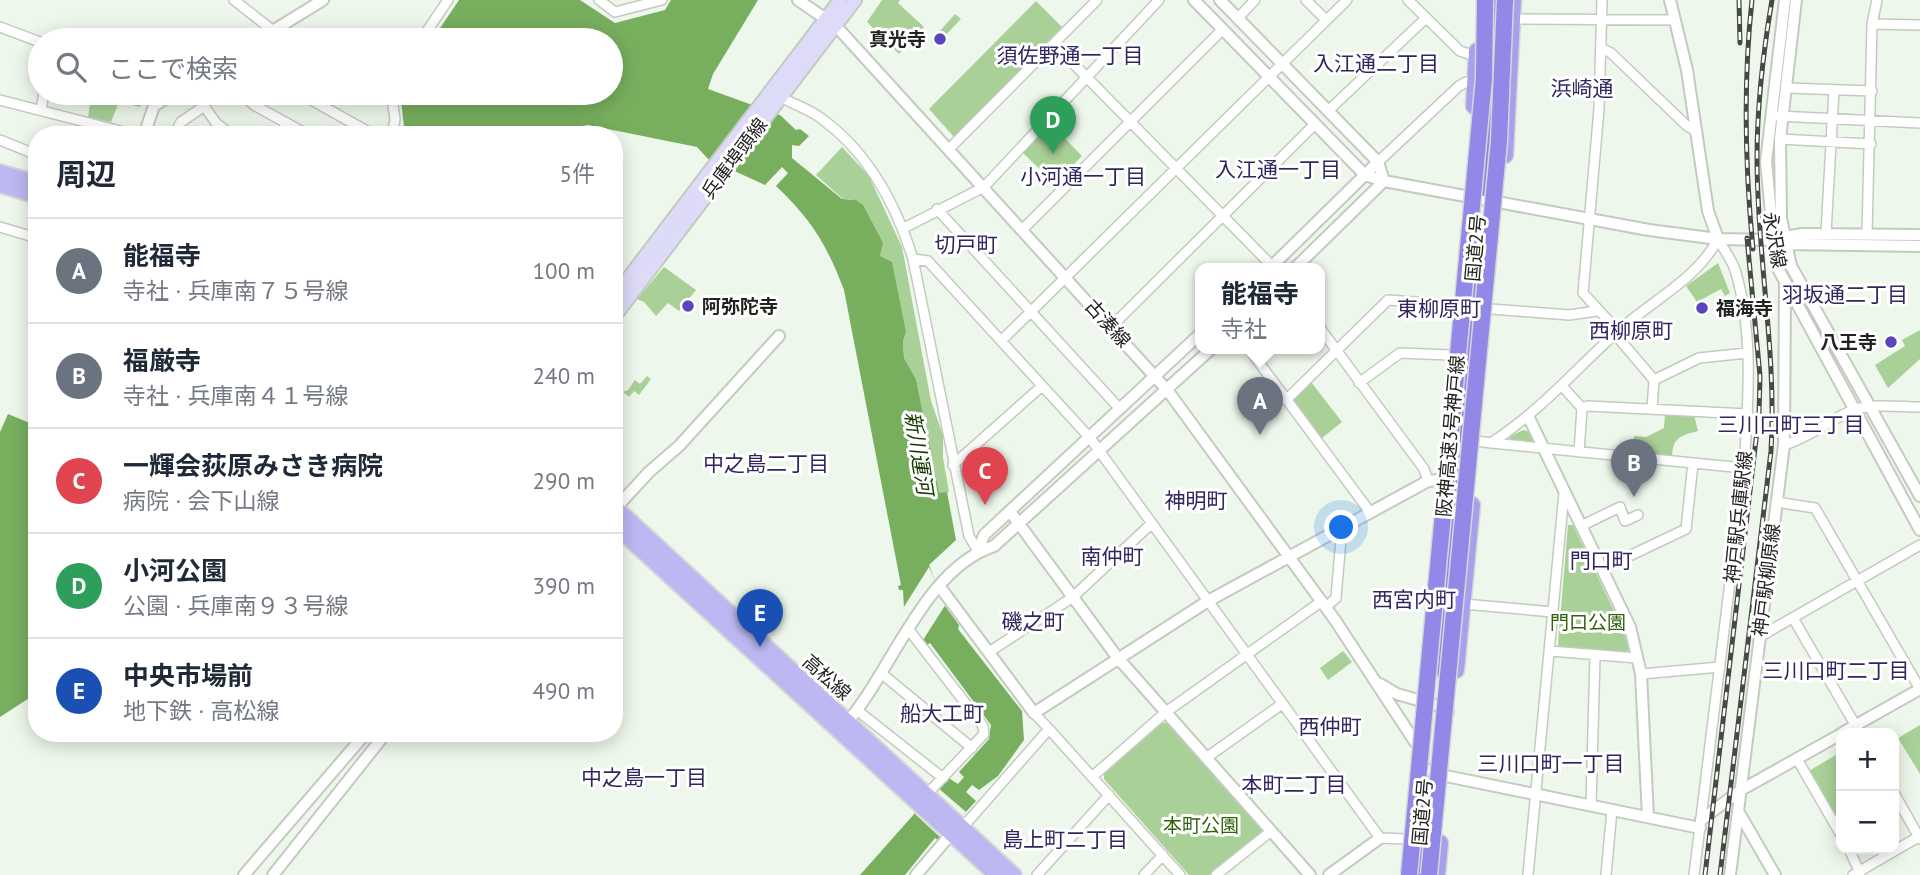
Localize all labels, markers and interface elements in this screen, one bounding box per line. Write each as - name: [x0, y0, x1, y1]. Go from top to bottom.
- place label: 真光寺: [869, 27, 926, 51]
- search box: [28, 28, 623, 105]
- marker: 真光寺: [932, 31, 948, 47]
- district label: 須佐野通一丁目: [997, 42, 1144, 69]
- icon: search: [52, 48, 90, 86]
- district label: 入江通二丁目: [1313, 50, 1439, 77]
- text: ここで検索: [108, 52, 238, 85]
- district label: 浜崎通: [1551, 75, 1614, 102]
- pin: D: [1030, 96, 1076, 154]
- street label: 兵庫埠頭線: [696, 113, 772, 203]
- text: 周辺: [56, 154, 116, 193]
- district label: 入江通一丁目: [1215, 156, 1341, 183]
- text: 5件: [559, 159, 595, 188]
- district label: 小河通一丁目: [1020, 163, 1146, 190]
- street label: 永沢線: [1758, 210, 1792, 270]
- street label: 国道2号: [1460, 213, 1490, 283]
- district label: 切戸町: [935, 231, 998, 258]
- text: 能福寺: [123, 239, 201, 272]
- text: A: [72, 256, 86, 285]
- text: 100 m: [533, 256, 595, 285]
- popup: [1195, 263, 1325, 354]
- text: 寺社 · 兵庫南７５号線: [123, 276, 348, 305]
- text: 能福寺: [1221, 277, 1299, 310]
- district label: 羽坂通二丁目: [1782, 281, 1908, 308]
- place label: 阿弥陀寺: [702, 294, 778, 318]
- street label: 古湊線: [1080, 294, 1136, 352]
- district label: 東柳原町: [1397, 295, 1481, 322]
- place label: 福海寺: [1716, 296, 1773, 320]
- marker: 阿弥陀寺: [680, 298, 696, 314]
- marker: 福海寺: [1694, 300, 1710, 316]
- text: 寺社: [1221, 314, 1267, 343]
- district label: 西柳原町: [1589, 317, 1673, 344]
- place label: 八王寺: [1820, 330, 1877, 354]
- marker: 八王寺: [1883, 334, 1899, 350]
- text: 福厳寺: [123, 344, 201, 377]
- street label: 阪神高速3号神戸線: [1431, 354, 1469, 518]
- text: B: [72, 361, 86, 390]
- text: 240 m: [533, 361, 595, 390]
- pin: A: [1237, 377, 1283, 435]
- text: 寺社 · 兵庫南４１号線: [123, 381, 348, 410]
- water label: 新川運河: [899, 409, 940, 501]
- district label: 三川口町三丁目: [1718, 411, 1865, 438]
- pin: B: [1611, 439, 1657, 497]
- pin: C: [962, 447, 1008, 505]
- text: 一輝会荻原みさき病院: [123, 449, 383, 482]
- district label: 中之島二丁目: [703, 450, 829, 477]
- street label: 神戸駅兵庫駅線: [1719, 450, 1757, 584]
- text: C: [73, 466, 85, 495]
- text: 290 m: [533, 466, 595, 495]
- text: 病院 · 会下山線: [123, 486, 279, 515]
- district label: 神明町: [1165, 487, 1228, 514]
- your location: [1324, 510, 1358, 544]
- street label: 神戸駅柳原線: [1747, 522, 1785, 638]
- district label: 南仲町: [1081, 543, 1144, 570]
- district label: 門口町: [1570, 547, 1633, 574]
- text: 小河公園: [123, 554, 227, 587]
- text: D: [72, 571, 86, 600]
- text: 390 m: [533, 571, 595, 600]
- district label: 西宮内町: [1372, 586, 1456, 613]
- pin: E: [737, 589, 783, 647]
- text: 公園 · 兵庫南９３号線: [123, 591, 348, 620]
- district label: 磯之町: [1002, 608, 1065, 635]
- park label: 門口公園: [1550, 610, 1626, 634]
- street label: 高松線: [798, 649, 856, 705]
- district label: 三川口町二丁目: [1763, 657, 1910, 684]
- text: 中央市場前: [123, 659, 253, 692]
- text: E: [73, 676, 85, 705]
- text: 490 m: [533, 676, 595, 705]
- text: 地下鉄 · 高松線: [123, 696, 279, 725]
- district label: 船大工町: [900, 700, 984, 727]
- district label: 西仲町: [1299, 713, 1362, 740]
- map controls: [1836, 728, 1899, 854]
- button: +: [1836, 728, 1899, 791]
- district label: 三川口町一丁目: [1478, 750, 1625, 777]
- district label: 中之島一丁目: [581, 764, 707, 791]
- district label: 本町二丁目: [1242, 771, 1347, 798]
- street label: 国道2号: [1407, 777, 1437, 847]
- button: −: [1836, 791, 1899, 854]
- park label: 本町公園: [1163, 813, 1239, 837]
- district label: 島上町二丁目: [1002, 826, 1128, 853]

